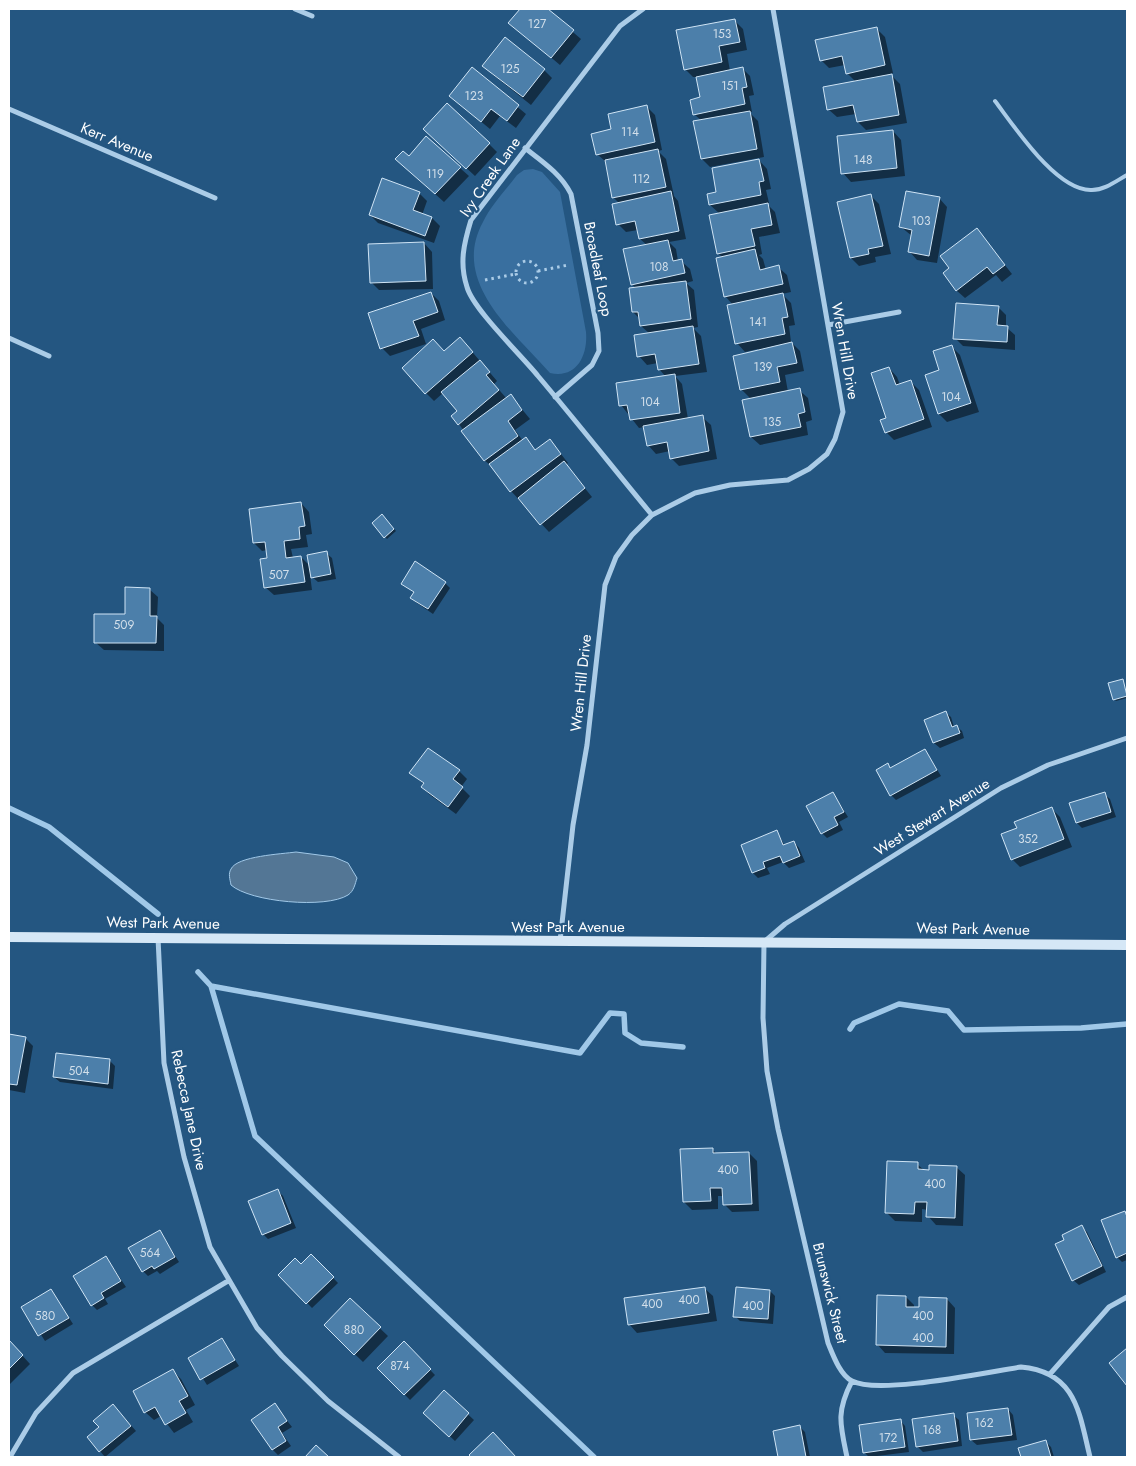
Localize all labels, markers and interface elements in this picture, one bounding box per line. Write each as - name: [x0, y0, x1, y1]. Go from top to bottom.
- house number: 127: [528, 15, 547, 33]
- house number: 153: [713, 25, 732, 43]
- house number: 125: [501, 60, 520, 78]
- house number: 151: [721, 77, 739, 95]
- house number: 123: [465, 87, 484, 105]
- street label: Kerr Avenue: [77, 117, 157, 167]
- house number: 114: [621, 123, 639, 141]
- street label: Ivy Creek Lane: [454, 132, 526, 221]
- house number: 148: [854, 151, 872, 169]
- house number: 119: [426, 165, 444, 183]
- house number: 112: [632, 170, 650, 188]
- house number: 103: [911, 212, 931, 230]
- street label: Broadleaf Loop: [578, 220, 618, 319]
- house number: 108: [649, 258, 669, 276]
- street label: Wren Hill Drive: [826, 301, 864, 402]
- house number: 141: [749, 313, 767, 331]
- house number: 139: [754, 358, 773, 376]
- house number: 104: [941, 388, 961, 406]
- house number: 104: [640, 393, 660, 411]
- house number: 135: [763, 413, 782, 431]
- house number: 507: [269, 566, 290, 584]
- house number: 509: [114, 616, 135, 634]
- street label: Wren Hill Drive: [565, 633, 597, 733]
- street label: West Stewart Avenue: [870, 772, 994, 861]
- house number: 352: [1018, 830, 1038, 848]
- street label: West Park Avenue: [106, 911, 220, 935]
- street label: West Park Avenue: [511, 916, 625, 938]
- street label: West Park Avenue: [916, 917, 1030, 941]
- street label: Rebecca Jane Drive: [165, 1048, 213, 1173]
- house number: 504: [69, 1062, 89, 1080]
- house number: 400: [717, 1161, 739, 1179]
- house number: 400: [924, 1175, 946, 1193]
- street label: Brunswick Street: [807, 1240, 853, 1346]
- house number: 564: [140, 1244, 160, 1262]
- house number: 400: [678, 1291, 700, 1309]
- house number: 400: [641, 1295, 663, 1313]
- house number: 400: [742, 1297, 764, 1315]
- house number: 580: [35, 1307, 55, 1325]
- house number: 400: [912, 1307, 934, 1325]
- house number: 880: [344, 1321, 364, 1339]
- house number: 400: [912, 1329, 934, 1347]
- house number: 874: [390, 1357, 410, 1375]
- house number: 162: [974, 1414, 994, 1432]
- house number: 168: [923, 1421, 941, 1439]
- house number: 172: [879, 1429, 897, 1447]

